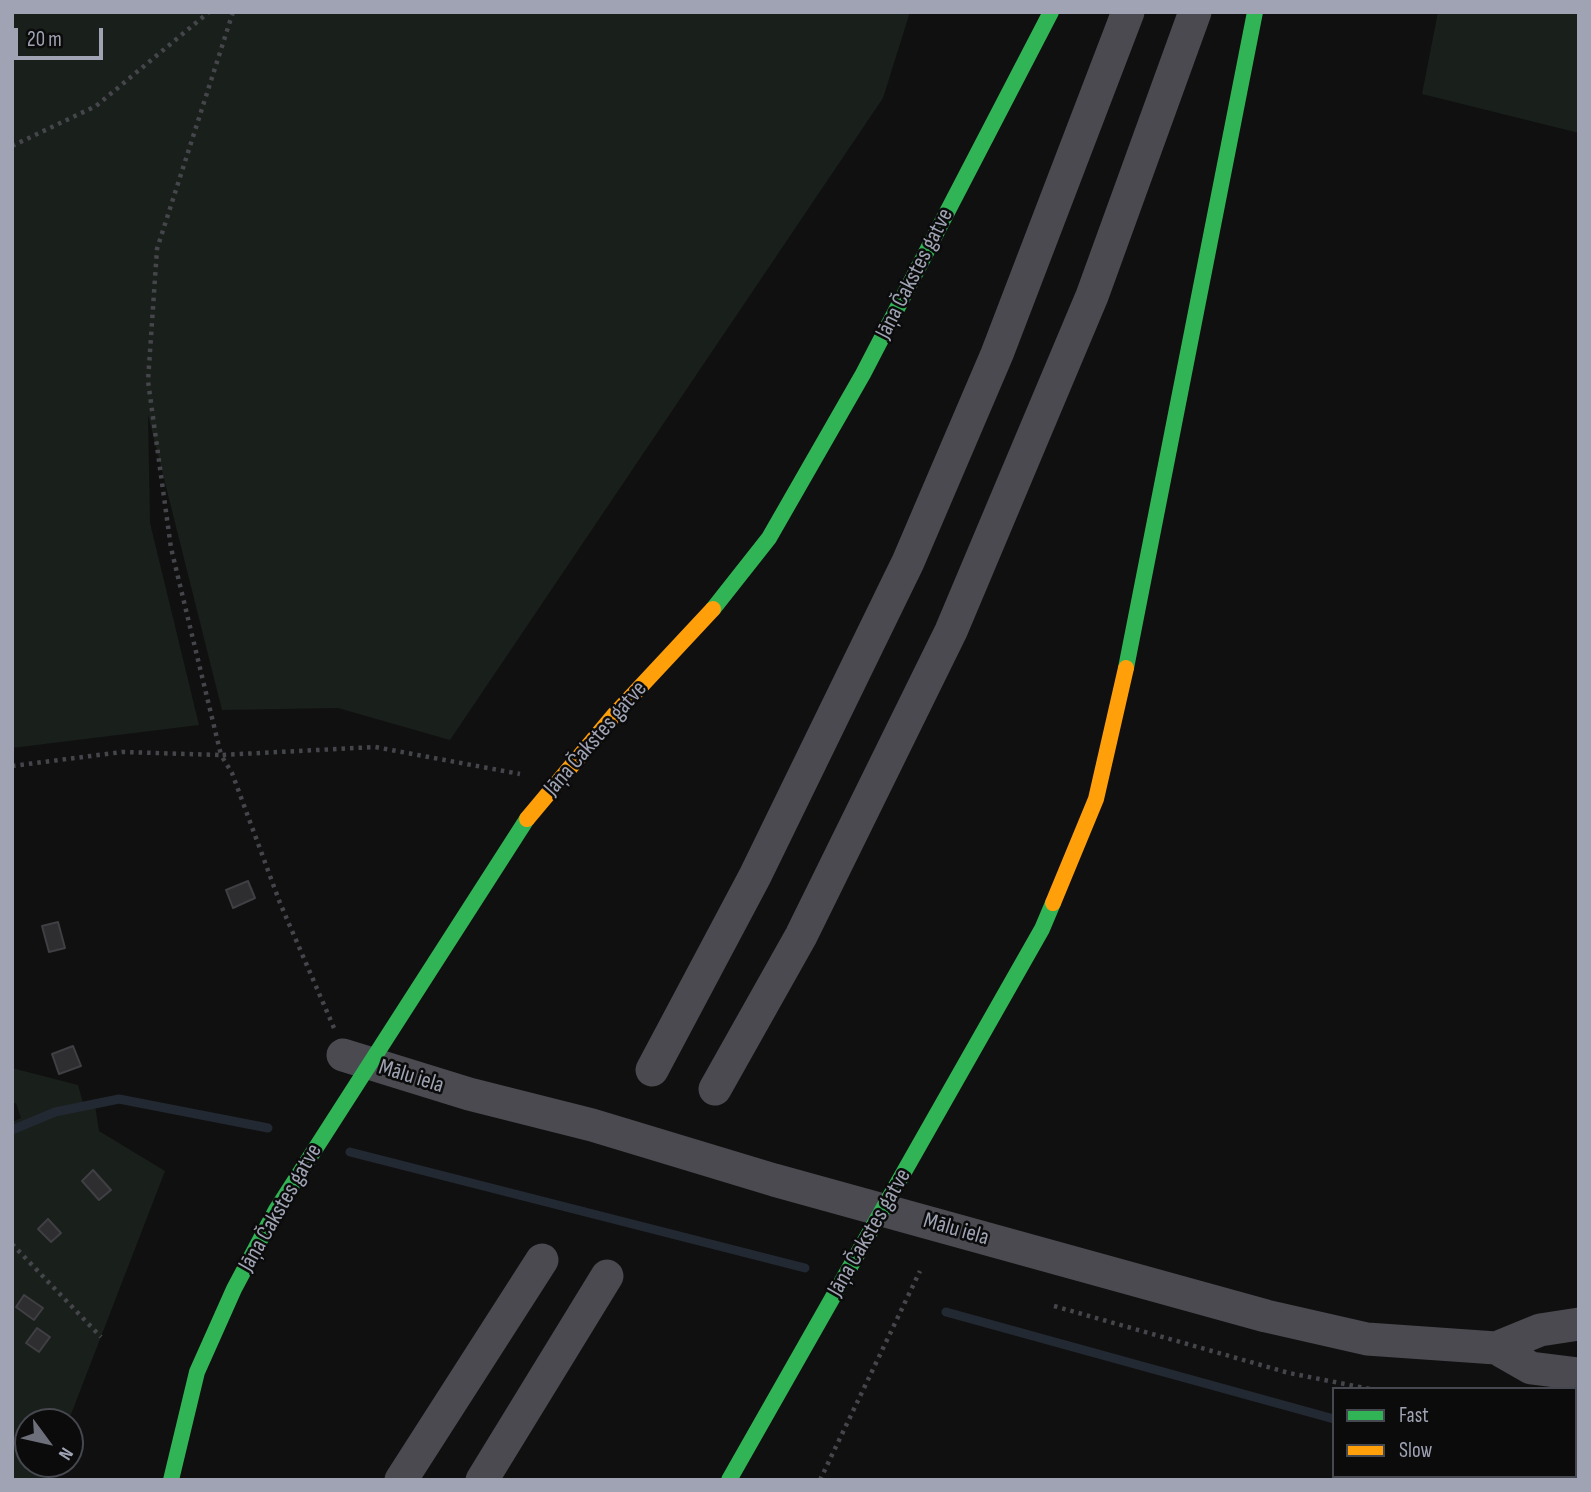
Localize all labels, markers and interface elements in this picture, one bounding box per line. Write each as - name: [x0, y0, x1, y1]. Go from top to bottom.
- scale bar: [18, 14, 107, 58]
- text: 20 m: [27, 27, 62, 52]
- street label: Jāņa Čakstes gatve: [870, 204, 960, 344]
- street label: Jāņa Čakstes gatve: [539, 676, 653, 802]
- street label: Mālu iela: [375, 1054, 447, 1100]
- street label: Jāņa Čakstes gatve: [233, 1139, 329, 1277]
- street label: Jāņa Čakstes gatve: [822, 1164, 918, 1302]
- street label: Mālu iela: [920, 1208, 992, 1252]
- legend: [1332, 1387, 1577, 1478]
- text: Fast: [1399, 1403, 1429, 1428]
- north arrow: [14, 1408, 84, 1478]
- text: Slow: [1399, 1438, 1432, 1463]
- text: N: [53, 1443, 78, 1464]

